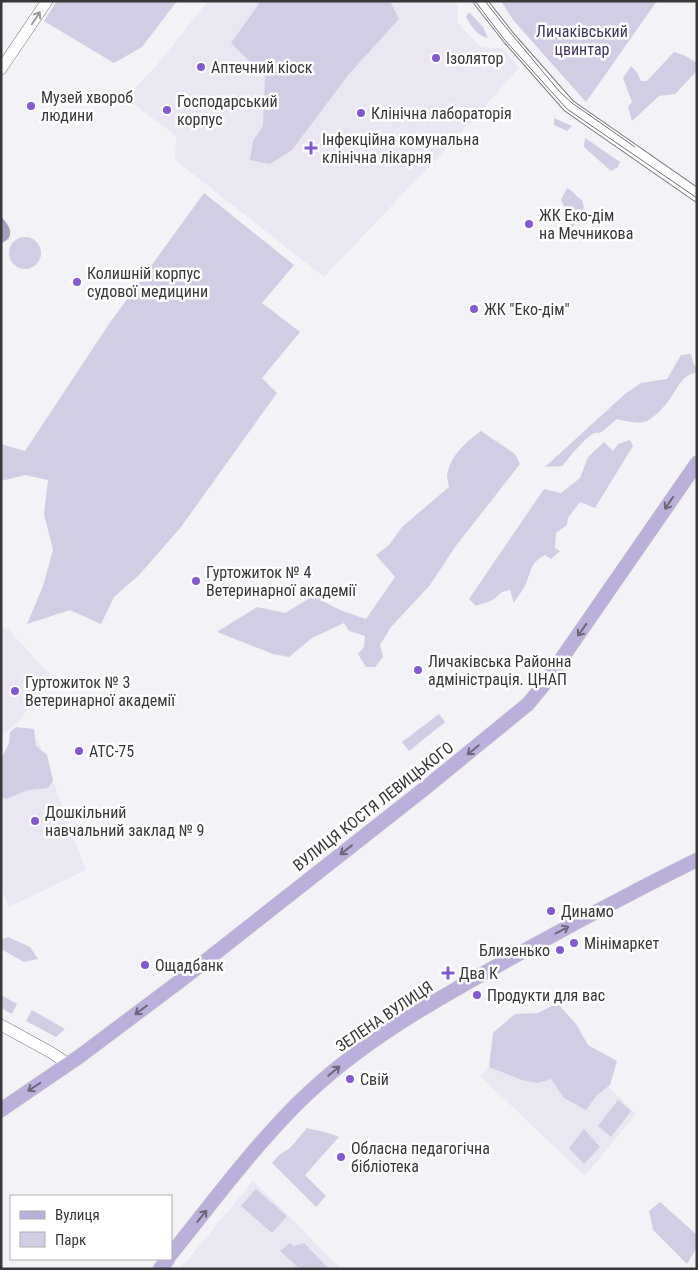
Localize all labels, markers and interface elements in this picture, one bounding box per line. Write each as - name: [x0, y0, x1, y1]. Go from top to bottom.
- one-way arrow: [31, 11, 41, 25]
- park label: Личаківський цвинтар: [536, 22, 628, 59]
- place label: Ізолятор: [446, 49, 503, 68]
- marker: Ізолятор: [430, 52, 442, 64]
- place label: Аптечний кіоск: [211, 58, 313, 77]
- marker: Аптечний кіоск: [195, 61, 207, 73]
- place label: Музей хвороб людини: [41, 88, 133, 125]
- place label: Господарський корпус: [177, 92, 278, 129]
- marker: Музей хвороб людини: [25, 100, 37, 112]
- marker: Господарський корпус: [161, 104, 173, 116]
- place label: Клінічна лабораторія: [371, 104, 512, 123]
- marker: Клінічна лабораторія: [355, 107, 367, 119]
- place label: Інфекційна комунальна клінічна лікарня: [322, 130, 479, 167]
- marker: Інфекційна комунальна клінічна лікарня: [304, 141, 318, 155]
- place label: ЖК Еко-дім на Мечникова: [539, 206, 633, 243]
- marker: ЖК Еко-дім на Мечникова: [523, 218, 535, 230]
- place label: Колишній корпус судової медицини: [87, 264, 208, 301]
- marker: Колишній корпус судової медицини: [71, 276, 83, 288]
- place label: ЖК "Еко-дім": [484, 300, 570, 319]
- marker: ЖК "Еко-дім": [468, 303, 480, 315]
- one-way arrow: [664, 496, 674, 510]
- place label: Гуртожиток № 4 Ветеринарної академії: [206, 563, 357, 600]
- marker: Гуртожиток № 4 Ветеринарної академії: [190, 575, 202, 587]
- one-way arrow: [577, 623, 587, 637]
- place label: Личаківська Районна адміністрація. ЦНАП: [428, 652, 571, 689]
- marker: Личаківська Районна адміністрація. ЦНАП: [412, 664, 424, 676]
- place label: Гуртожиток № 3 Ветеринарної академії: [25, 673, 176, 710]
- marker: Гуртожиток № 3 Ветеринарної академії: [9, 685, 21, 697]
- street label: ВУЛИЦЯ КОСТЯ ЛЕВИЦЬКОГО: [289, 738, 457, 875]
- place label: АТС-75: [89, 742, 134, 761]
- one-way arrow: [467, 744, 480, 755]
- marker: АТС-75: [73, 745, 85, 757]
- place label: Дошкільний навчальний заклад № 9: [45, 803, 204, 840]
- marker: Дошкільний навчальний заклад № 9: [29, 815, 41, 827]
- one-way arrow: [340, 845, 353, 856]
- place label: Динамо: [561, 902, 614, 921]
- marker: Динамо: [545, 905, 557, 917]
- one-way arrow: [554, 925, 569, 935]
- place label: Мінімаркет: [584, 934, 659, 953]
- marker: Мінімаркет: [568, 937, 580, 949]
- place label: Близенько: [479, 941, 550, 960]
- marker: Близенько: [554, 944, 566, 956]
- place label: Ощадбанк: [155, 956, 224, 975]
- marker: Ощадбанк: [139, 959, 151, 971]
- place label: Два К: [459, 964, 498, 983]
- marker: Два К: [441, 966, 455, 980]
- street label: ЗЕЛЕНА ВУЛИЦЯ: [332, 977, 436, 1056]
- place label: Продукти для вас: [487, 986, 605, 1005]
- marker: Продукти для вас: [471, 989, 483, 1001]
- one-way arrow: [134, 1005, 148, 1015]
- one-way arrow: [328, 1065, 341, 1076]
- place label: Свій: [360, 1070, 389, 1089]
- marker: Свій: [344, 1073, 356, 1085]
- one-way arrow: [28, 1082, 42, 1092]
- place label: Обласна педагогічна бібліотека: [351, 1139, 490, 1176]
- marker: Обласна педагогічна бібліотека: [335, 1151, 347, 1163]
- legend: [10, 1195, 172, 1260]
- text: Вулиця: [55, 1206, 100, 1224]
- one-way arrow: [196, 1210, 207, 1223]
- text: Парк: [55, 1231, 86, 1249]

